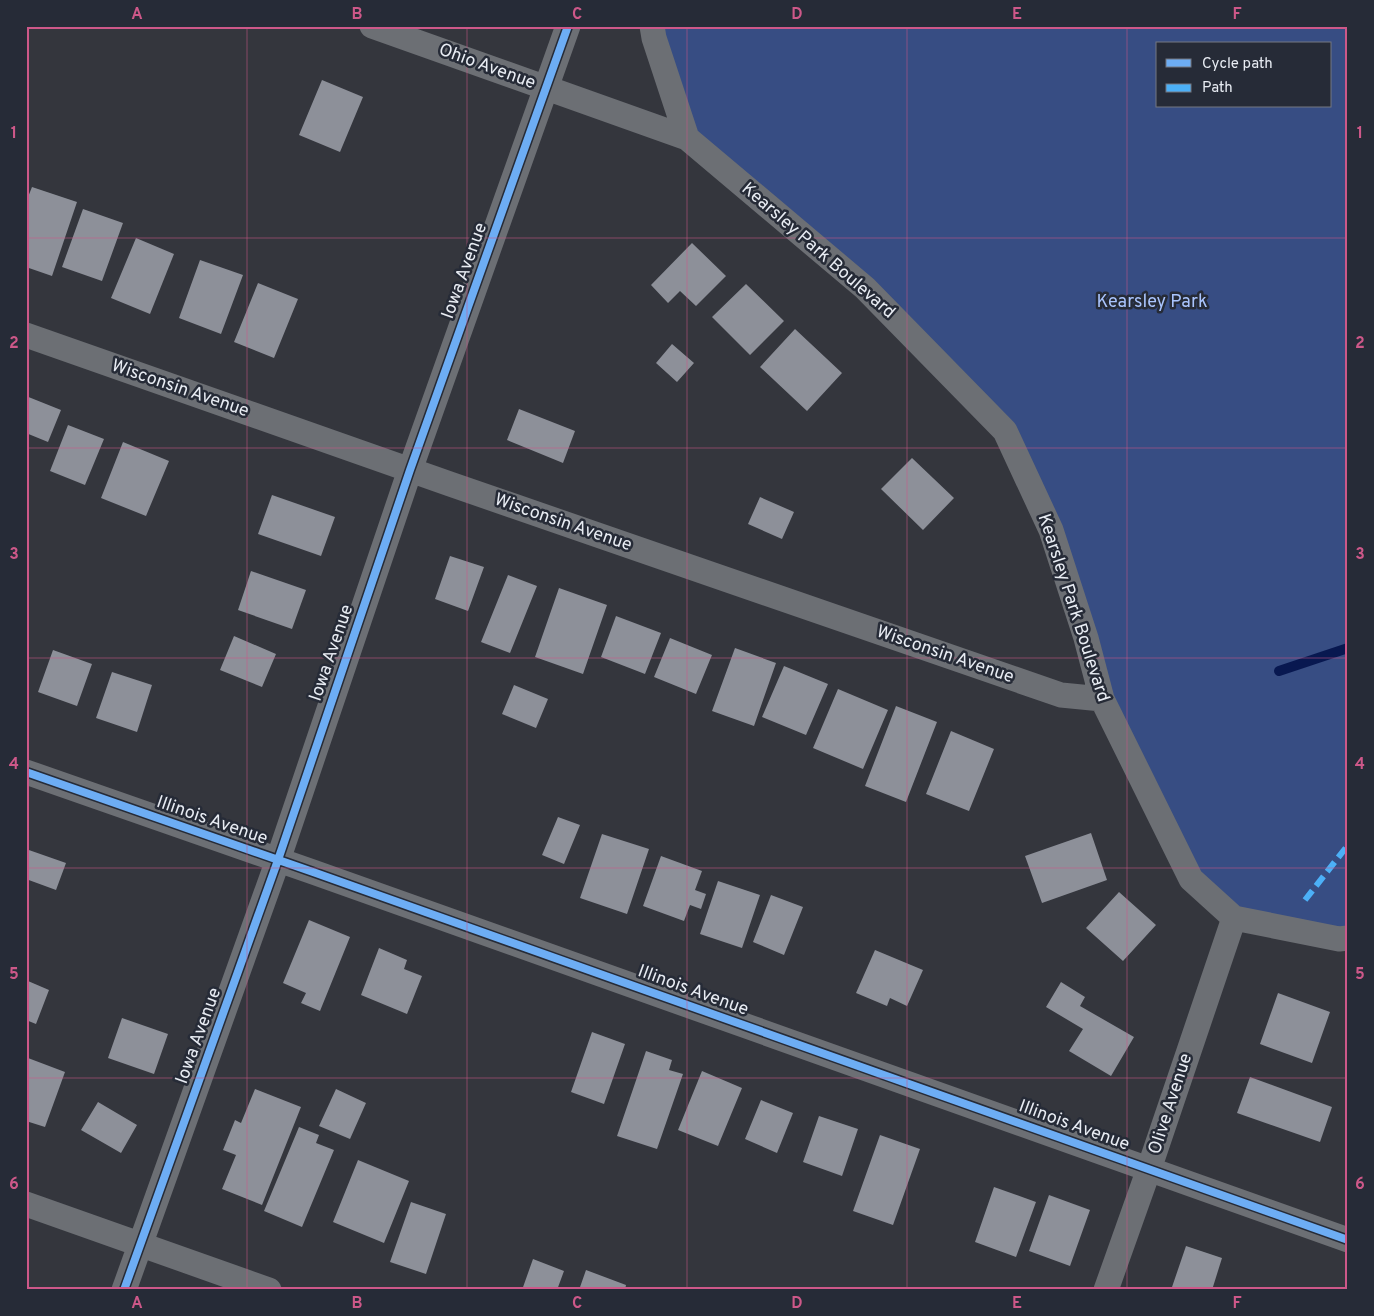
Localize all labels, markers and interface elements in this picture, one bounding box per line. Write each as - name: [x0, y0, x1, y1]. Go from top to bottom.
- text: A: [131, 5, 143, 25]
- text: B: [351, 5, 363, 25]
- text: C: [572, 5, 582, 25]
- text: D: [791, 5, 803, 25]
- text: E: [1012, 5, 1022, 25]
- text: F: [1232, 5, 1242, 25]
- street label: Ohio Avenue: [435, 39, 539, 95]
- legend: [1156, 42, 1332, 108]
- text: Cycle path: [1202, 55, 1273, 74]
- text: Path: [1202, 79, 1233, 98]
- text: 1: [11, 124, 17, 144]
- text: 1: [1357, 124, 1363, 144]
- street label: Kearsley Park Boulevard: [736, 178, 900, 324]
- street label: Iowa Avenue: [437, 220, 493, 322]
- park label: Kearsley Park: [1097, 291, 1207, 314]
- text: 2: [9, 334, 19, 354]
- text: 2: [1355, 334, 1365, 354]
- street label: Wisconsin Avenue: [108, 355, 252, 423]
- street label: Wisconsin Avenue: [491, 489, 635, 557]
- street label: Kearsley Park Boulevard: [1032, 511, 1114, 705]
- text: 3: [9, 545, 19, 565]
- text: 3: [1355, 545, 1365, 565]
- street label: Iowa Avenue: [305, 602, 359, 704]
- street label: Wisconsin Avenue: [873, 621, 1017, 689]
- text: 4: [9, 755, 19, 775]
- text: 4: [1355, 755, 1365, 775]
- street label: Illinois Avenue: [153, 791, 271, 851]
- street label: Illinois Avenue: [634, 960, 752, 1022]
- text: 5: [9, 965, 19, 985]
- text: 5: [1355, 965, 1365, 985]
- street label: Iowa Avenue: [171, 985, 227, 1087]
- street label: Olive Avenue: [1144, 1051, 1198, 1157]
- street label: Illinois Avenue: [1015, 1095, 1133, 1157]
- text: 6: [9, 1175, 19, 1195]
- text: 6: [1355, 1175, 1365, 1195]
- text: A: [131, 1294, 143, 1314]
- text: B: [351, 1294, 363, 1314]
- text: C: [572, 1294, 582, 1314]
- text: D: [791, 1294, 803, 1314]
- text: E: [1012, 1294, 1022, 1314]
- text: F: [1232, 1294, 1242, 1314]

